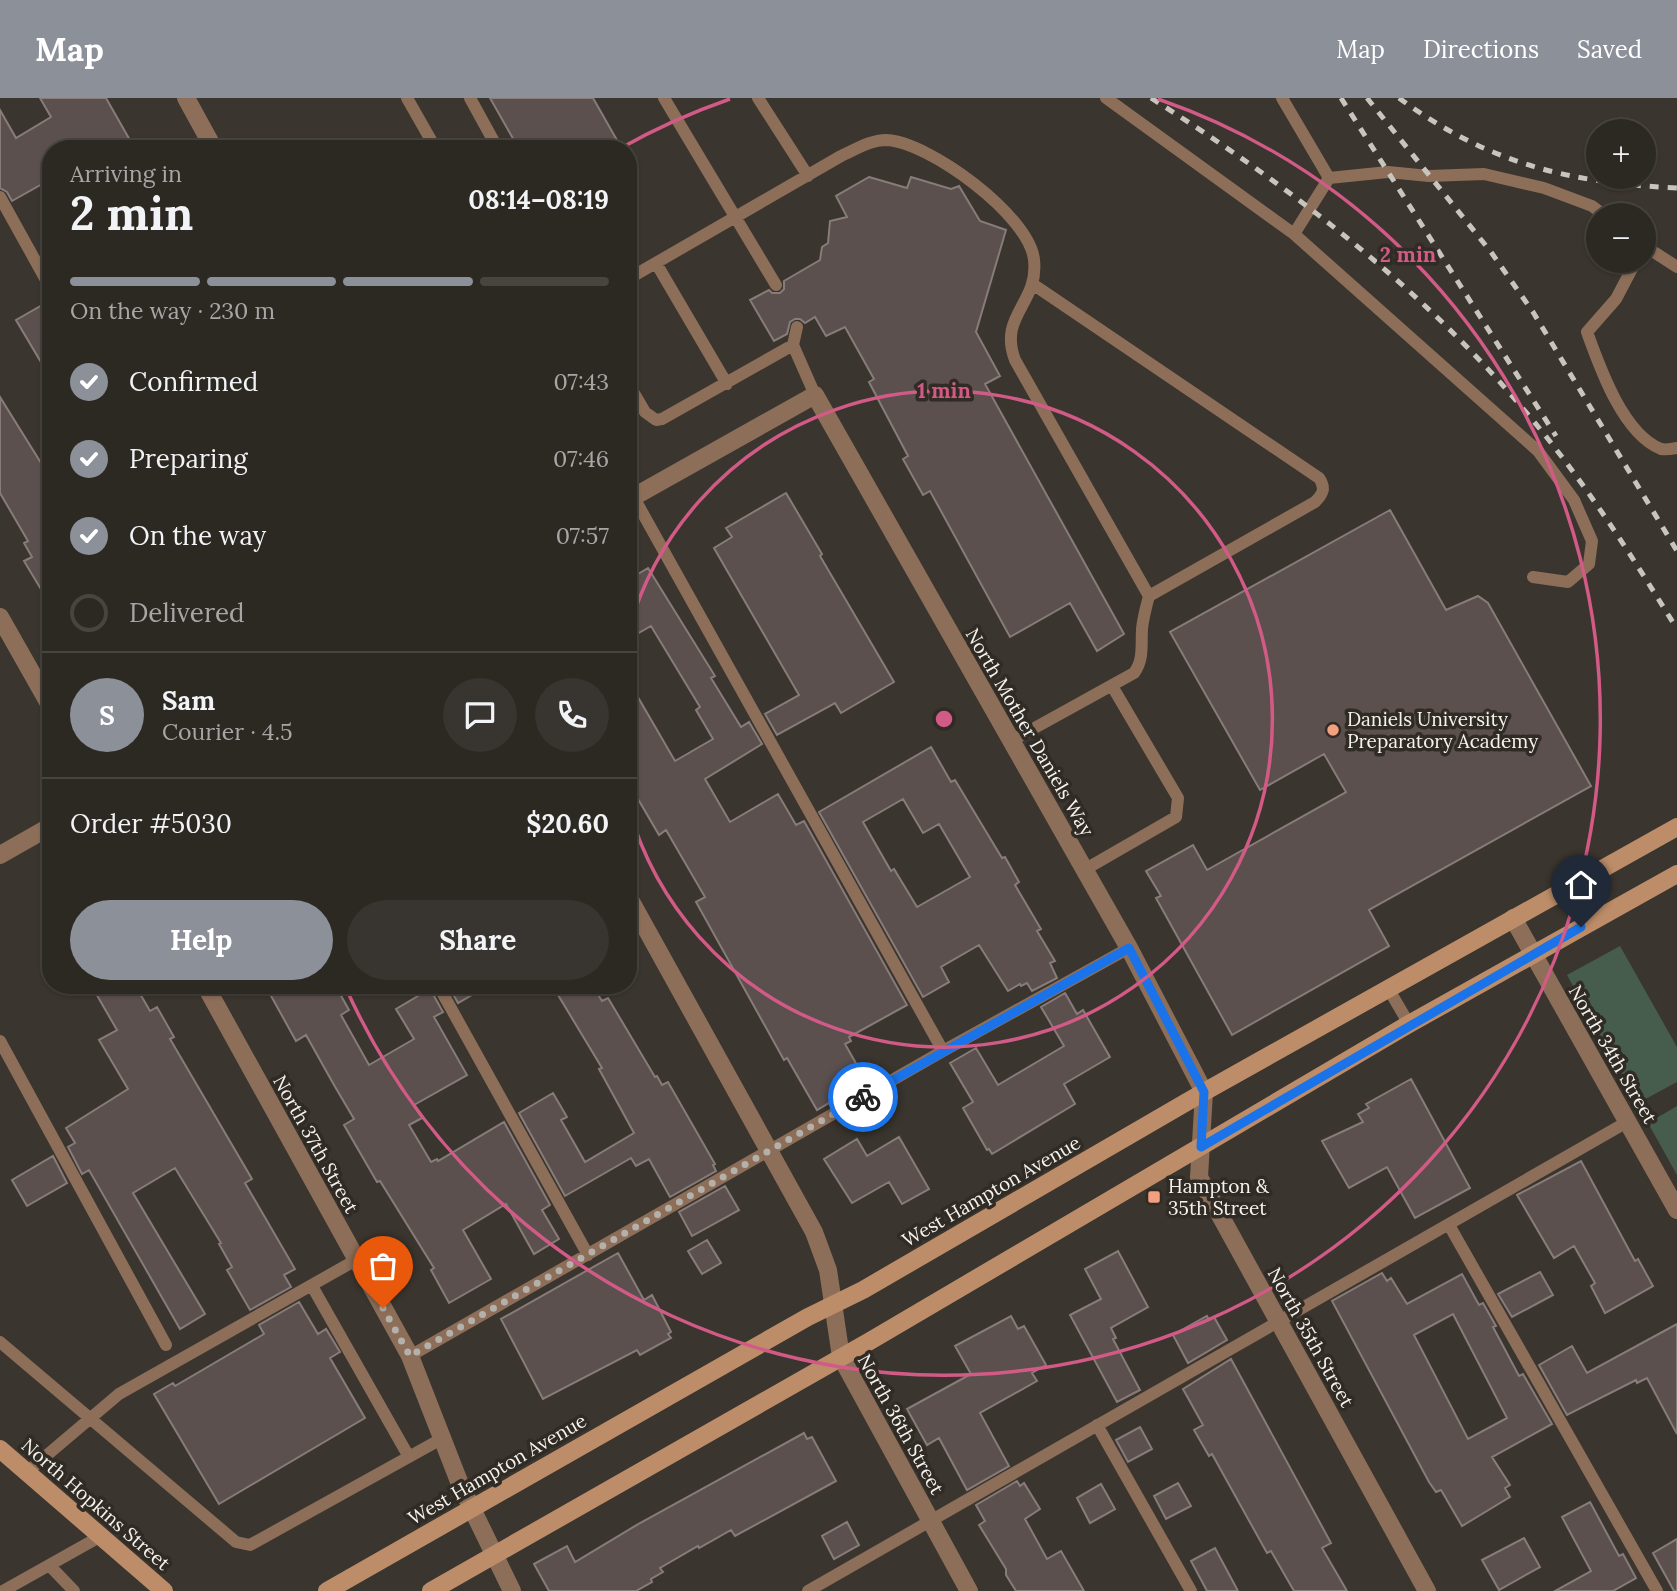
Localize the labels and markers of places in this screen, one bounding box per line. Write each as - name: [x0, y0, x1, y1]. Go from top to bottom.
- centre of rings: [932, 707, 956, 731]
- place label: Daniels University Preparatory Academy: [1347, 707, 1538, 753]
- marker: Daniels University Preparatory Academy: [1325, 722, 1341, 738]
- pin: [1551, 855, 1611, 927]
- place label: Hampton & 35th Street: [1168, 1174, 1270, 1220]
- marker: Hampton & 35th Street: [1146, 1189, 1162, 1205]
- pin: [353, 1236, 413, 1308]

